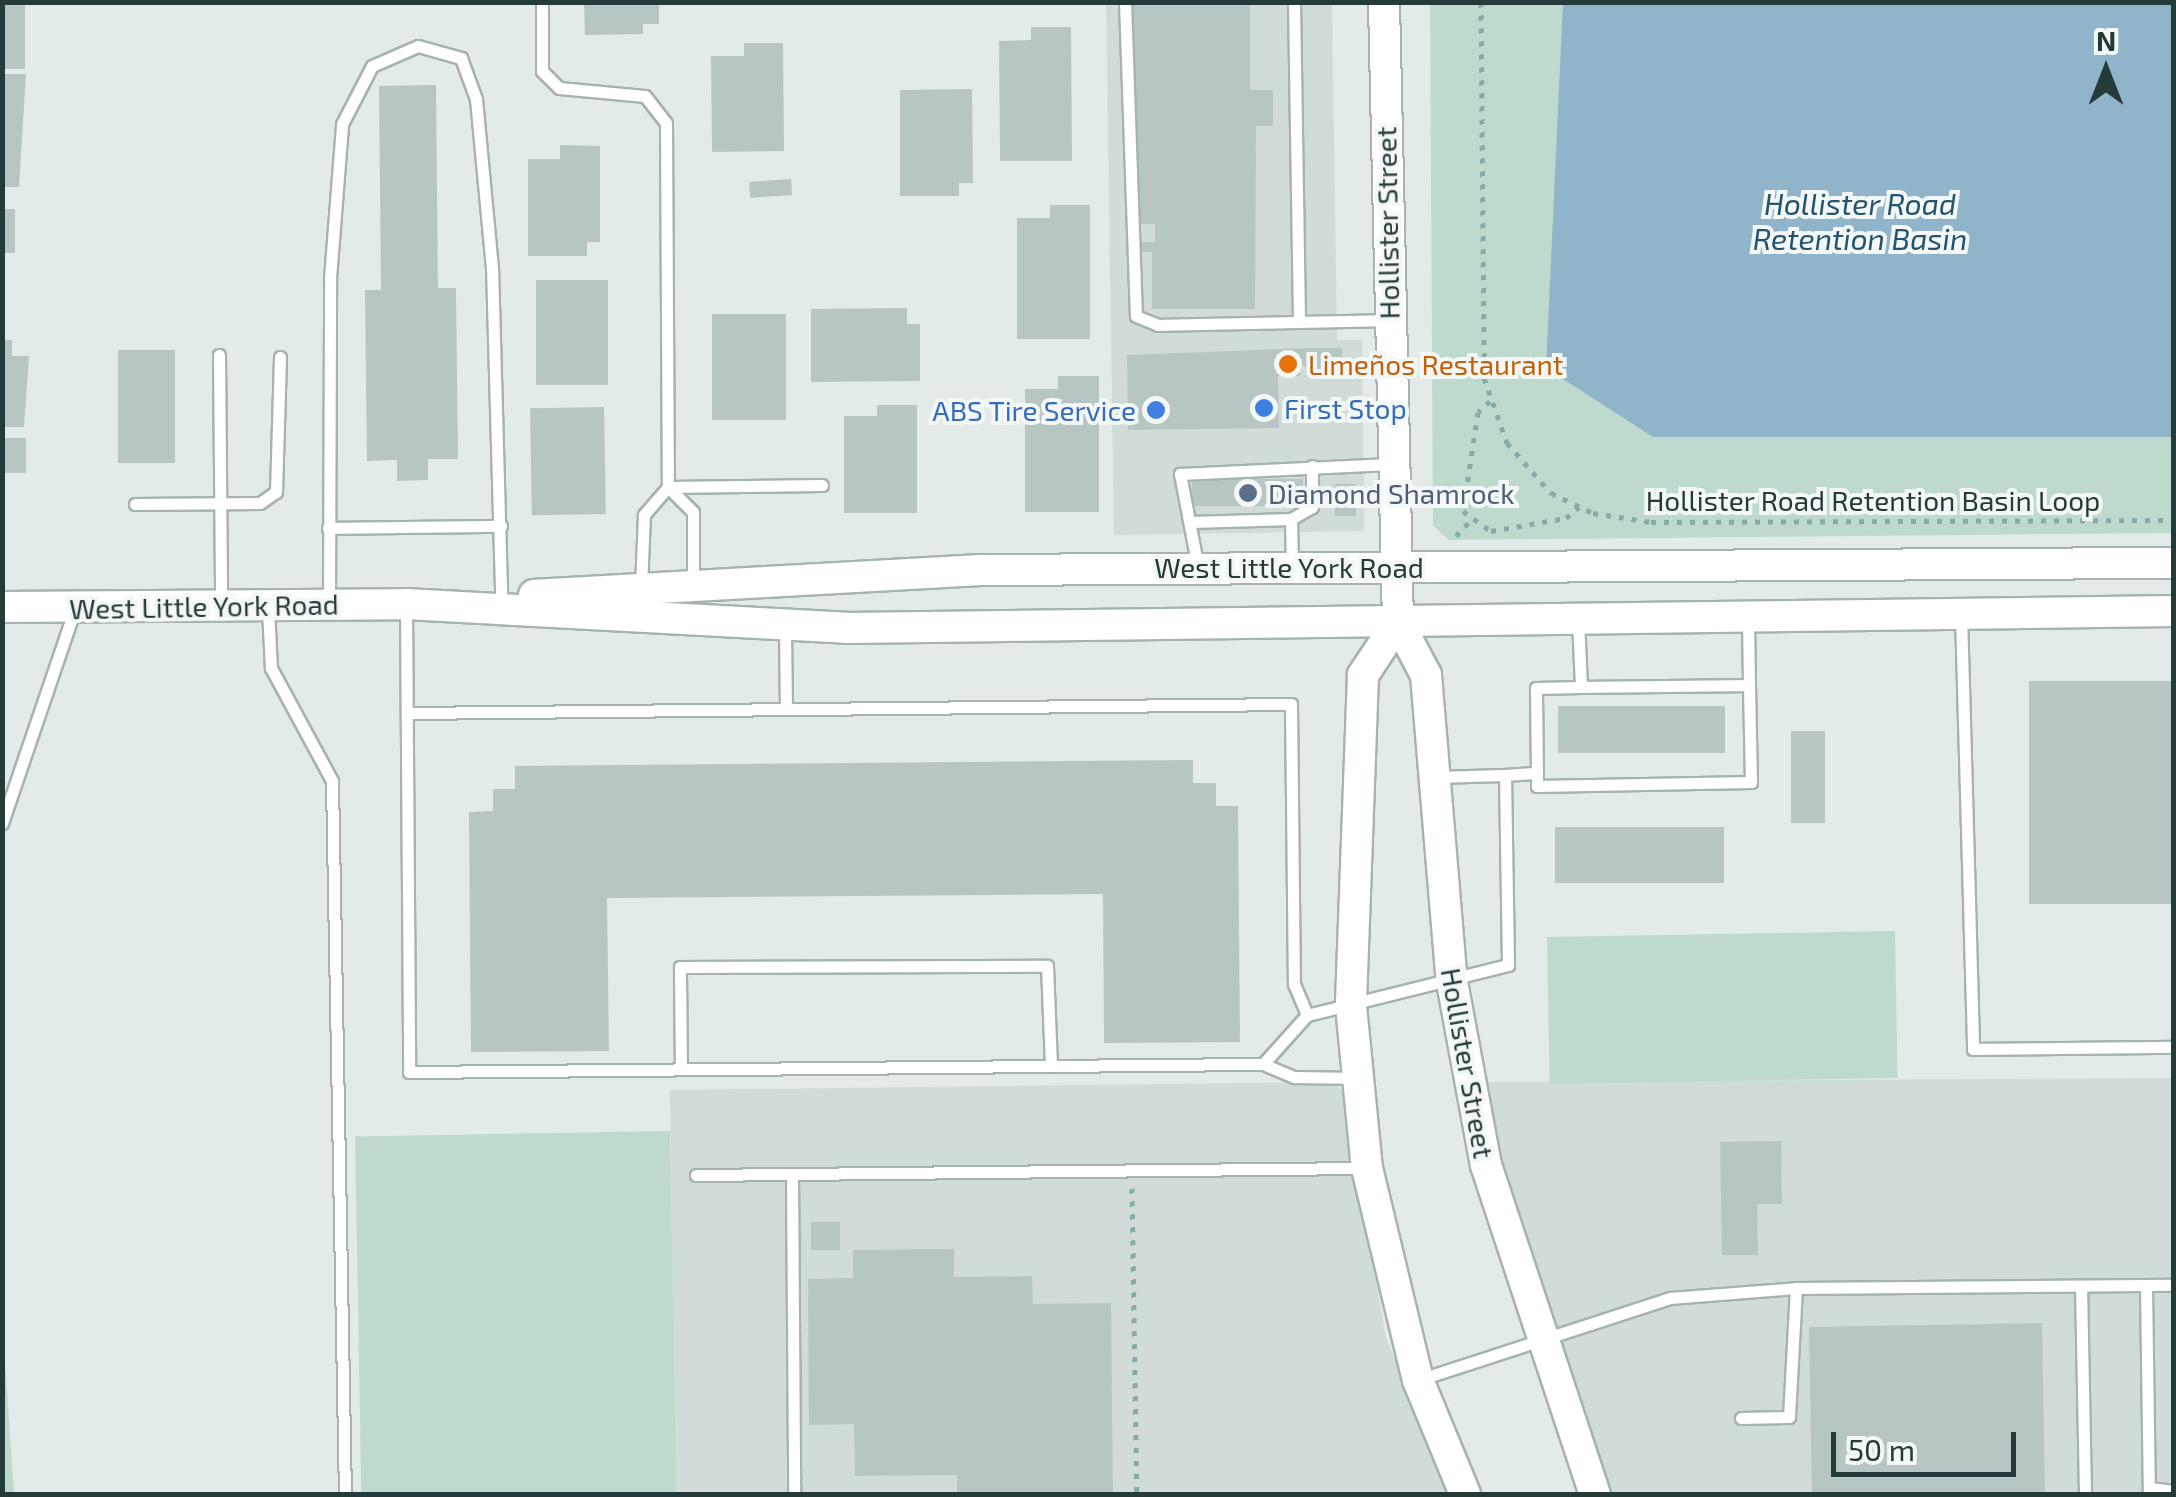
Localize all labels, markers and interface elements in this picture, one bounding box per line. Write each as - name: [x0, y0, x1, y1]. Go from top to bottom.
- north arrow: [2056, 20, 2156, 120]
- text: N: [2096, 23, 2116, 57]
- street label: Hollister Street: [1369, 126, 1405, 320]
- water label: Hollister Road Retention Basin: [1753, 185, 1967, 256]
- place label: Limeños Restaurant: [1308, 347, 1563, 381]
- marker: Limeños Restaurant: [1277, 353, 1299, 375]
- place label: First Stop: [1284, 391, 1407, 425]
- place label: ABS Tire Service: [932, 393, 1136, 427]
- marker: First Stop: [1253, 397, 1275, 419]
- marker: ABS Tire Service: [1145, 399, 1167, 421]
- place label: Diamond Shamrock: [1268, 476, 1514, 510]
- marker: Diamond Shamrock: [1237, 482, 1259, 504]
- street label: Hollister Road Retention Basin Loop: [1645, 483, 2101, 517]
- street label: West Little York Road: [1154, 550, 1424, 584]
- street label: West Little York Road: [68, 587, 340, 625]
- street label: Hollister Street: [1435, 965, 1501, 1161]
- scale bar: [1836, 1412, 2021, 1474]
- text: 50 m: [1848, 1431, 1915, 1467]

